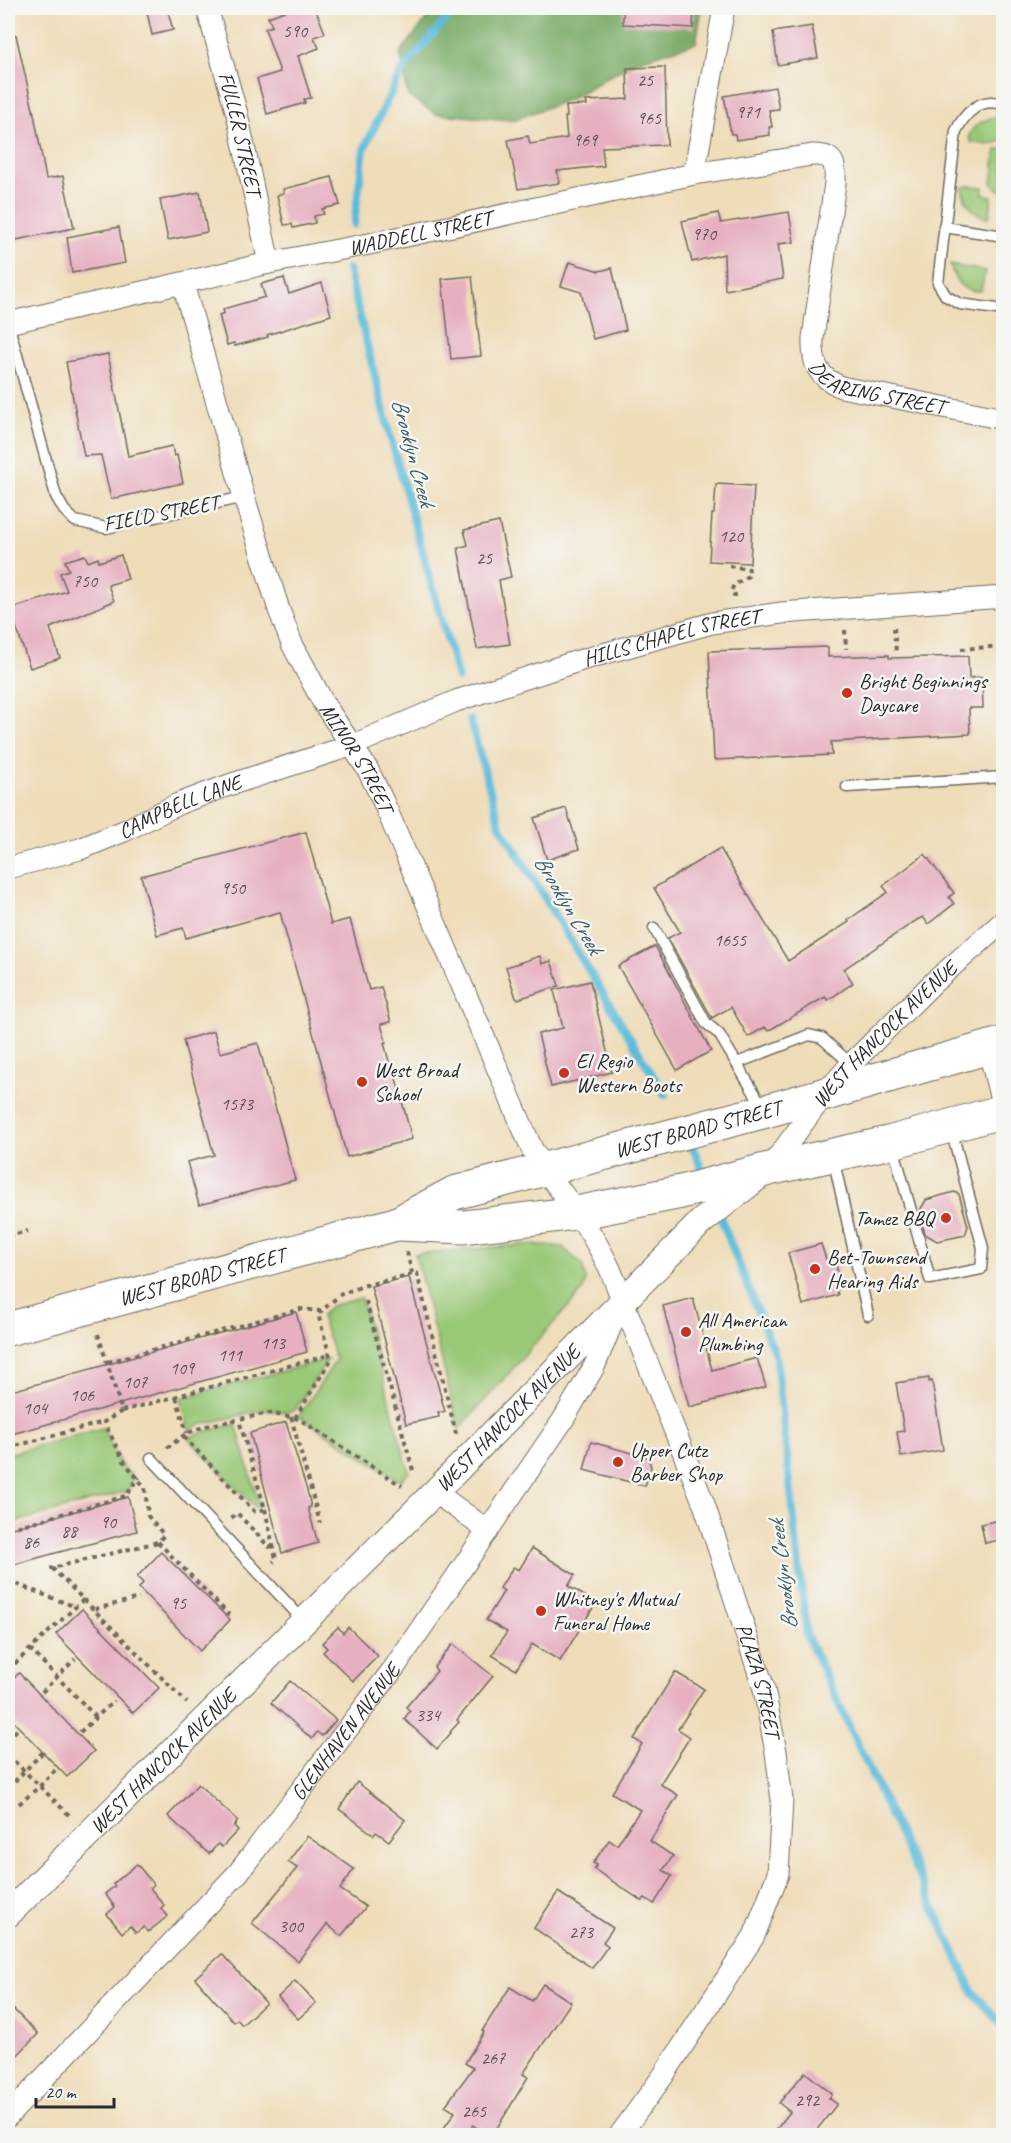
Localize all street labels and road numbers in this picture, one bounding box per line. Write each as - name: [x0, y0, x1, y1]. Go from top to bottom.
- street label: FULLER STREET: [213, 69, 268, 203]
- street label: WADDELL STREET: [347, 204, 499, 261]
- street label: DEARING STREET: [803, 356, 952, 421]
- street label: FIELD STREET: [101, 488, 225, 537]
- street label: HILLS CHAPEL STREET: [580, 603, 766, 672]
- street label: MINOR STREET: [314, 698, 401, 820]
- street label: CAMPBELL LANE: [114, 768, 247, 845]
- street label: WEST HANCOCK AVENUE: [806, 953, 964, 1112]
- street label: WEST BROAD STREET: [612, 1093, 788, 1163]
- street label: WEST BROAD STREET: [116, 1240, 292, 1311]
- street label: WEST HANCOCK AVENUE: [430, 1337, 588, 1497]
- street label: PLAZA STREET: [731, 1620, 787, 1744]
- street label: GLENHAVEN AVENUE: [285, 1656, 408, 1805]
- street label: WEST HANCOCK AVENUE: [84, 1681, 244, 1839]

